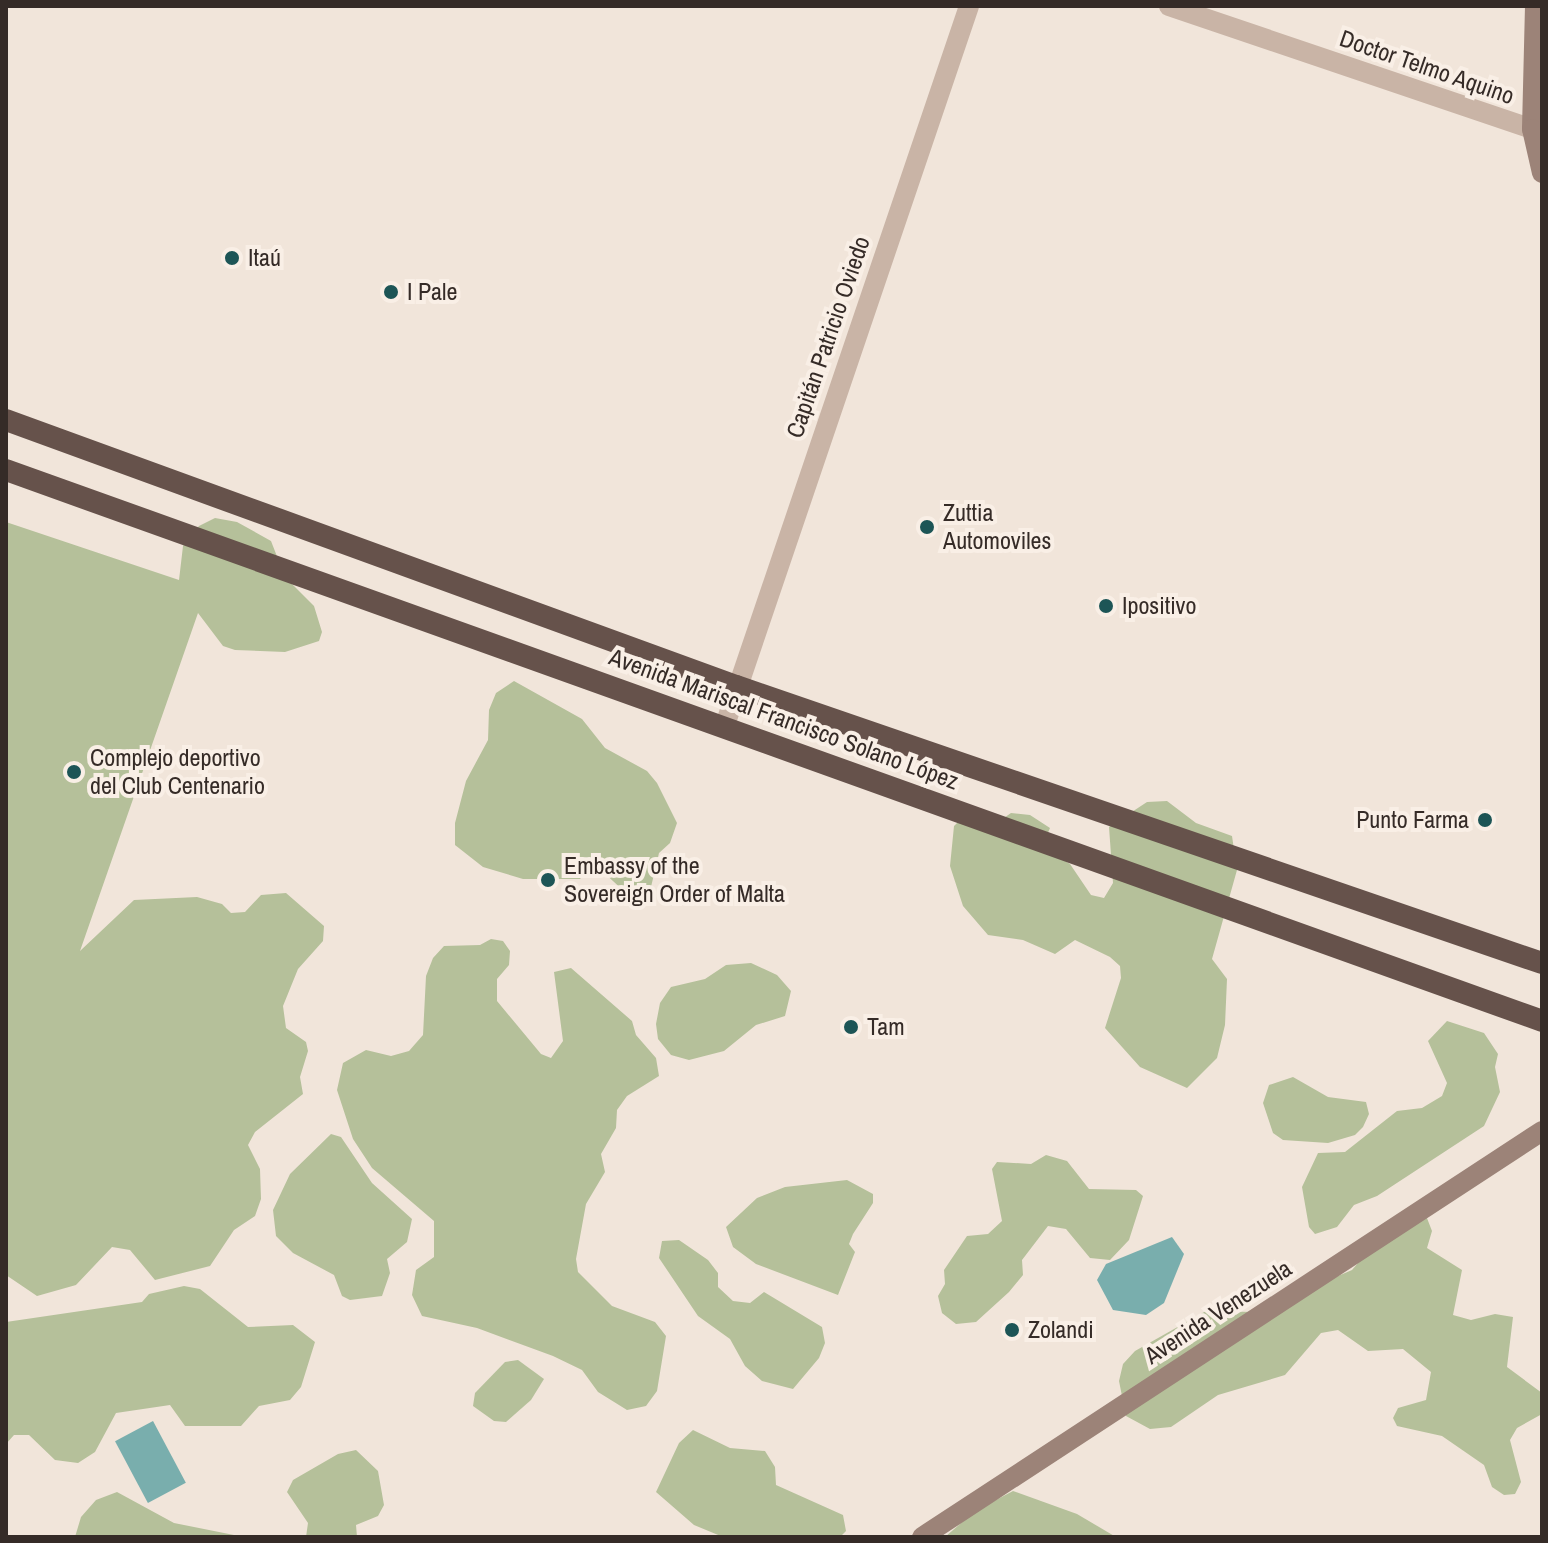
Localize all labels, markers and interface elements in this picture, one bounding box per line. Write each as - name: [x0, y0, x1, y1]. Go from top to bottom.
- street label: Doctor Telmo Aquino: [1335, 23, 1519, 111]
- street label: Capitán Patricio Oviedo: [780, 232, 876, 442]
- place label: Itaú: [248, 244, 281, 272]
- marker: Itaú: [223, 249, 241, 267]
- place label: I Pale: [407, 278, 457, 306]
- marker: I Pale: [382, 283, 400, 301]
- place label: Zuttia Automoviles: [943, 499, 1051, 555]
- marker: Zuttia Automoviles: [918, 518, 936, 536]
- place label: Ipositivo: [1122, 592, 1196, 620]
- marker: Ipositivo: [1097, 597, 1115, 615]
- street label: Avenida Mariscal Francisco Solano López: [606, 642, 962, 796]
- place label: Complejo deportivo del Club Centenario: [90, 744, 265, 800]
- marker: Complejo deportivo del Club Centenario: [65, 763, 83, 781]
- place label: Punto Farma: [1356, 806, 1469, 834]
- marker: Punto Farma: [1476, 811, 1494, 829]
- place label: Embassy of the Sovereign Order of Malta: [564, 852, 785, 908]
- marker: Embassy of the Sovereign Order of Malta: [539, 871, 557, 889]
- place label: Tam: [867, 1013, 905, 1041]
- marker: Tam: [842, 1018, 860, 1036]
- street label: Avenida Venezuela: [1139, 1254, 1297, 1370]
- place label: Zolandi: [1028, 1316, 1094, 1344]
- marker: Zolandi: [1003, 1321, 1021, 1339]

